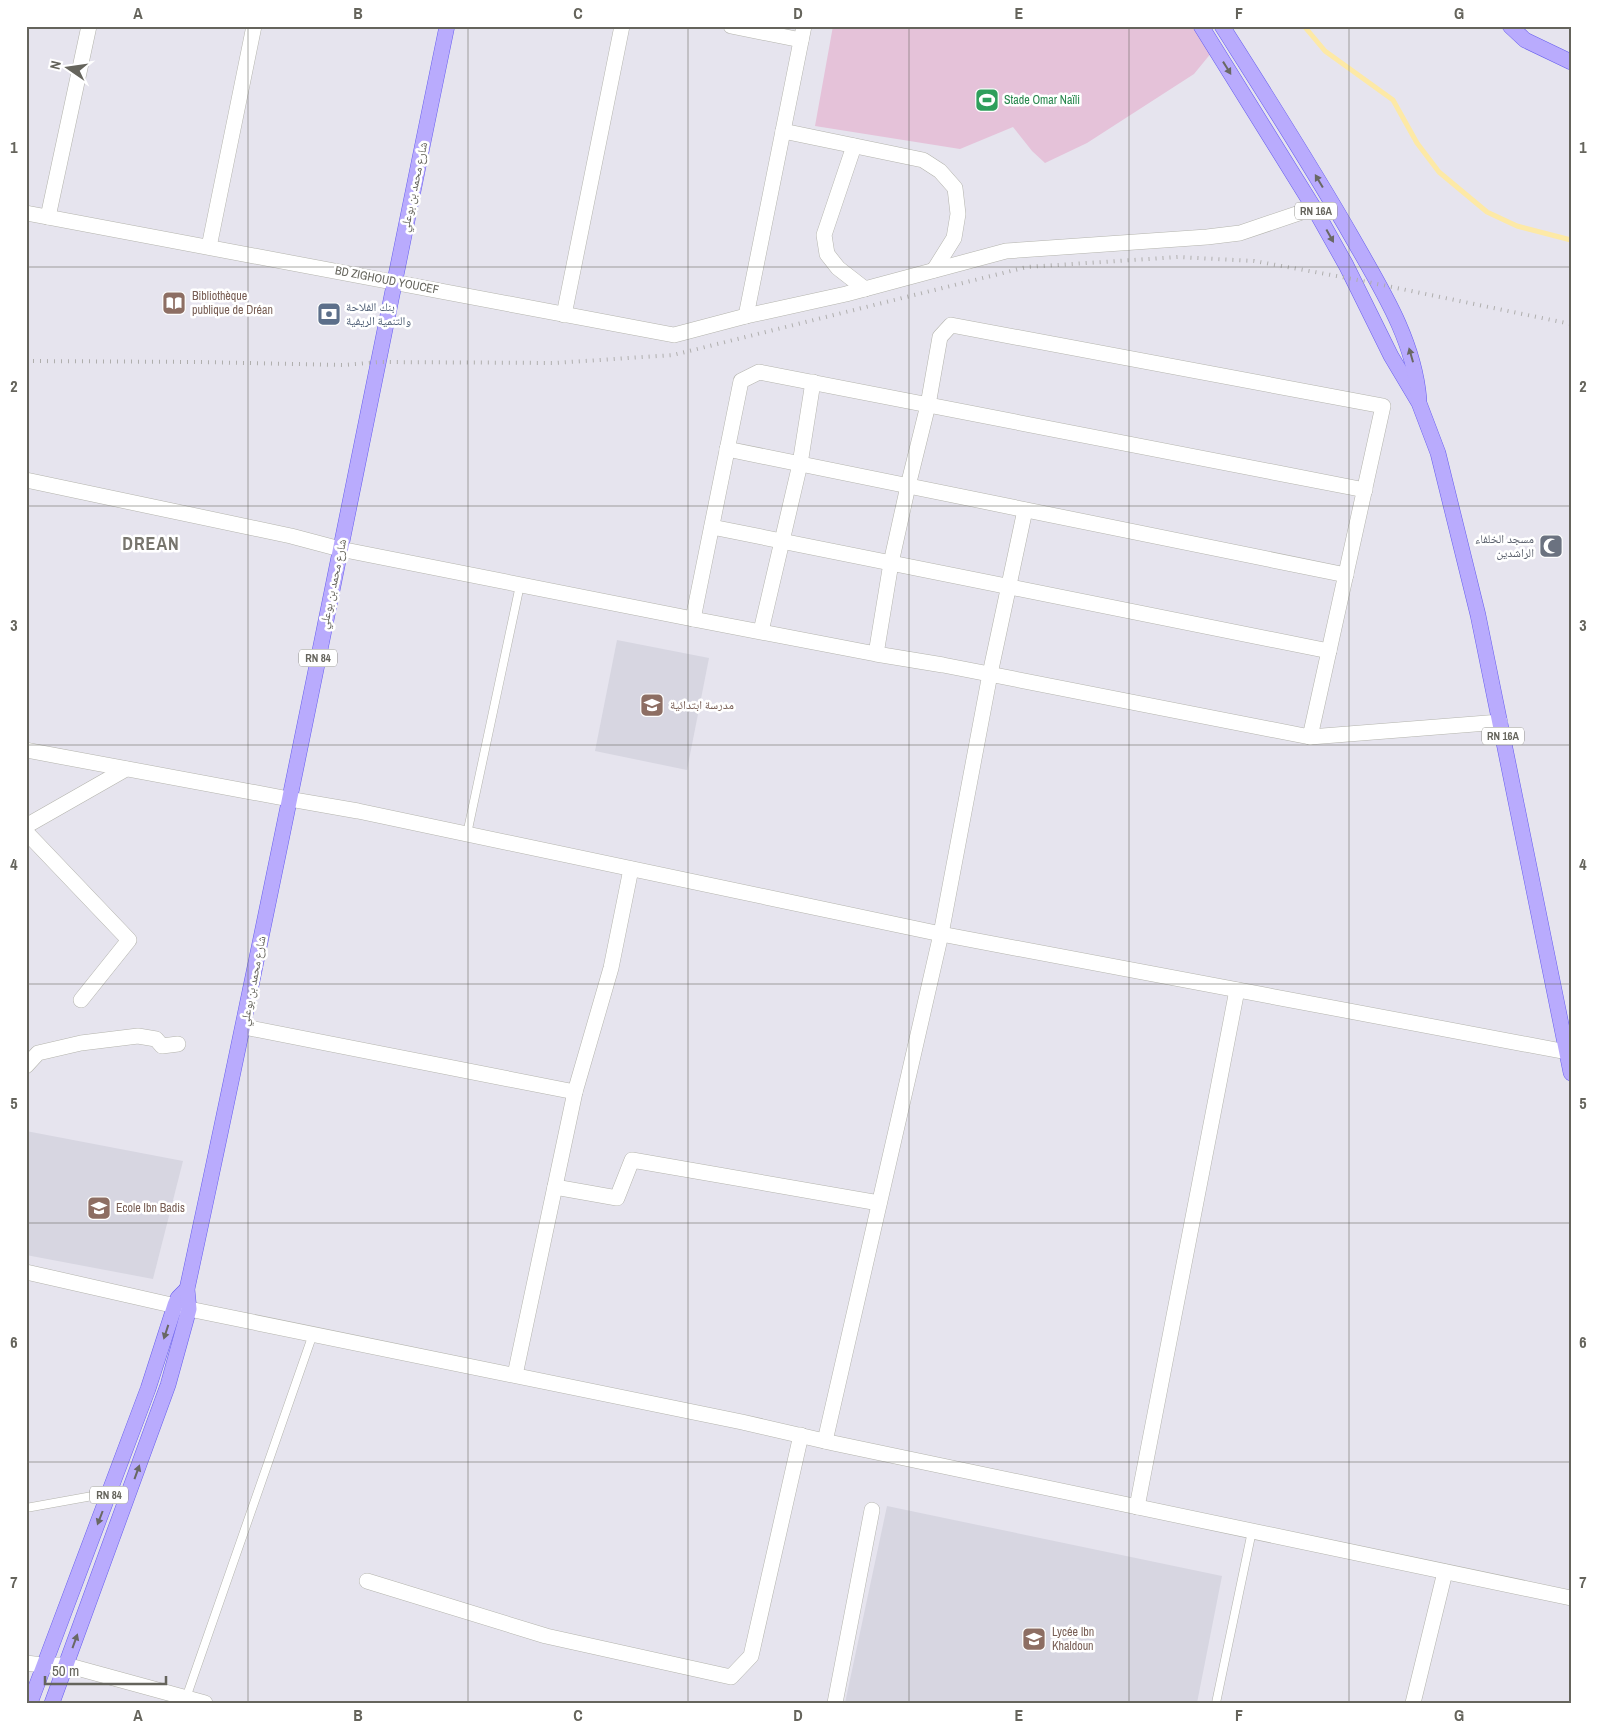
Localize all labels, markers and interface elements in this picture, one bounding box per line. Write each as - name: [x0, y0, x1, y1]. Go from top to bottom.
- text: A: [133, 2, 143, 24]
- text: B: [353, 2, 363, 24]
- text: C: [573, 2, 583, 24]
- text: D: [793, 2, 803, 24]
- text: E: [1015, 2, 1024, 24]
- text: F: [1235, 2, 1243, 24]
- text: G: [1454, 2, 1464, 24]
- north arrow: [42, 42, 92, 92]
- text: N: [46, 59, 65, 71]
- one-way arrow: [1222, 61, 1231, 74]
- sports icon: Stade Omar Naïli: [974, 87, 1000, 113]
- place label: Stade Omar Naïli: [1004, 92, 1080, 108]
- text: 1: [10, 136, 18, 158]
- text: 1: [1579, 136, 1587, 158]
- street label: شارع محمد بن بوعلي: [397, 140, 433, 234]
- one-way arrow: [1315, 174, 1324, 187]
- road number: RN 16A: [1295, 202, 1337, 220]
- one-way arrow: [1325, 229, 1334, 243]
- street label: BD ZIGHOUD YOUCEF: [334, 262, 440, 298]
- place label: Bibliothèque publique de Dréan: [192, 288, 273, 318]
- library icon: Bibliothèque publique de Dréan: [161, 290, 187, 316]
- place label: بنك الفلاحة والتنمية الريفية: [346, 299, 411, 329]
- bank icon: بنك الفلاحة والتنمية الريفية: [316, 301, 342, 327]
- one-way arrow: [1407, 348, 1415, 363]
- text: 2: [10, 375, 18, 397]
- text: 2: [1579, 375, 1587, 397]
- district label: DREAN: [122, 531, 180, 556]
- place label: مسجد الخلفاء الراشدين: [1475, 531, 1534, 561]
- mosque icon: مسجد الخلفاء الراشدين: [1538, 533, 1564, 559]
- street label: شارع محمد بن بوعلي: [316, 537, 352, 631]
- text: 3: [10, 614, 18, 636]
- text: 3: [1579, 614, 1587, 636]
- road number: RN 84: [299, 650, 337, 666]
- school or university icon: مدرسة ابتدائية: [639, 692, 665, 718]
- place label: مدرسة ابتدائية: [670, 697, 734, 713]
- road number: RN 16A: [1482, 728, 1524, 744]
- text: 4: [10, 853, 18, 875]
- text: 4: [1579, 853, 1587, 875]
- street label: شارع محمد بن بوعلي: [236, 934, 272, 1028]
- text: 5: [10, 1092, 18, 1114]
- text: 5: [1579, 1092, 1587, 1114]
- school or university icon: Ecole Ibn Badis: [86, 1195, 112, 1221]
- place label: Ecole Ibn Badis: [116, 1200, 185, 1216]
- one-way arrow: [162, 1325, 170, 1340]
- text: 6: [10, 1331, 18, 1353]
- text: 6: [1579, 1331, 1587, 1353]
- one-way arrow: [134, 1464, 141, 1479]
- road number: RN 84: [90, 1486, 128, 1504]
- one-way arrow: [96, 1511, 104, 1526]
- text: 7: [10, 1571, 18, 1593]
- text: 7: [1579, 1571, 1587, 1593]
- place label: Lycée Ibn Khaldoun: [1052, 1624, 1094, 1654]
- school or university icon: Lycée Ibn Khaldoun: [1021, 1626, 1047, 1652]
- one-way arrow: [72, 1633, 79, 1648]
- scale bar: [45, 1654, 166, 1686]
- text: 50 m: [52, 1660, 79, 1681]
- text: A: [133, 1704, 143, 1726]
- text: B: [353, 1704, 363, 1726]
- text: C: [573, 1704, 583, 1726]
- text: D: [793, 1704, 803, 1726]
- text: E: [1015, 1704, 1024, 1726]
- text: F: [1235, 1704, 1243, 1726]
- text: G: [1454, 1704, 1464, 1726]

